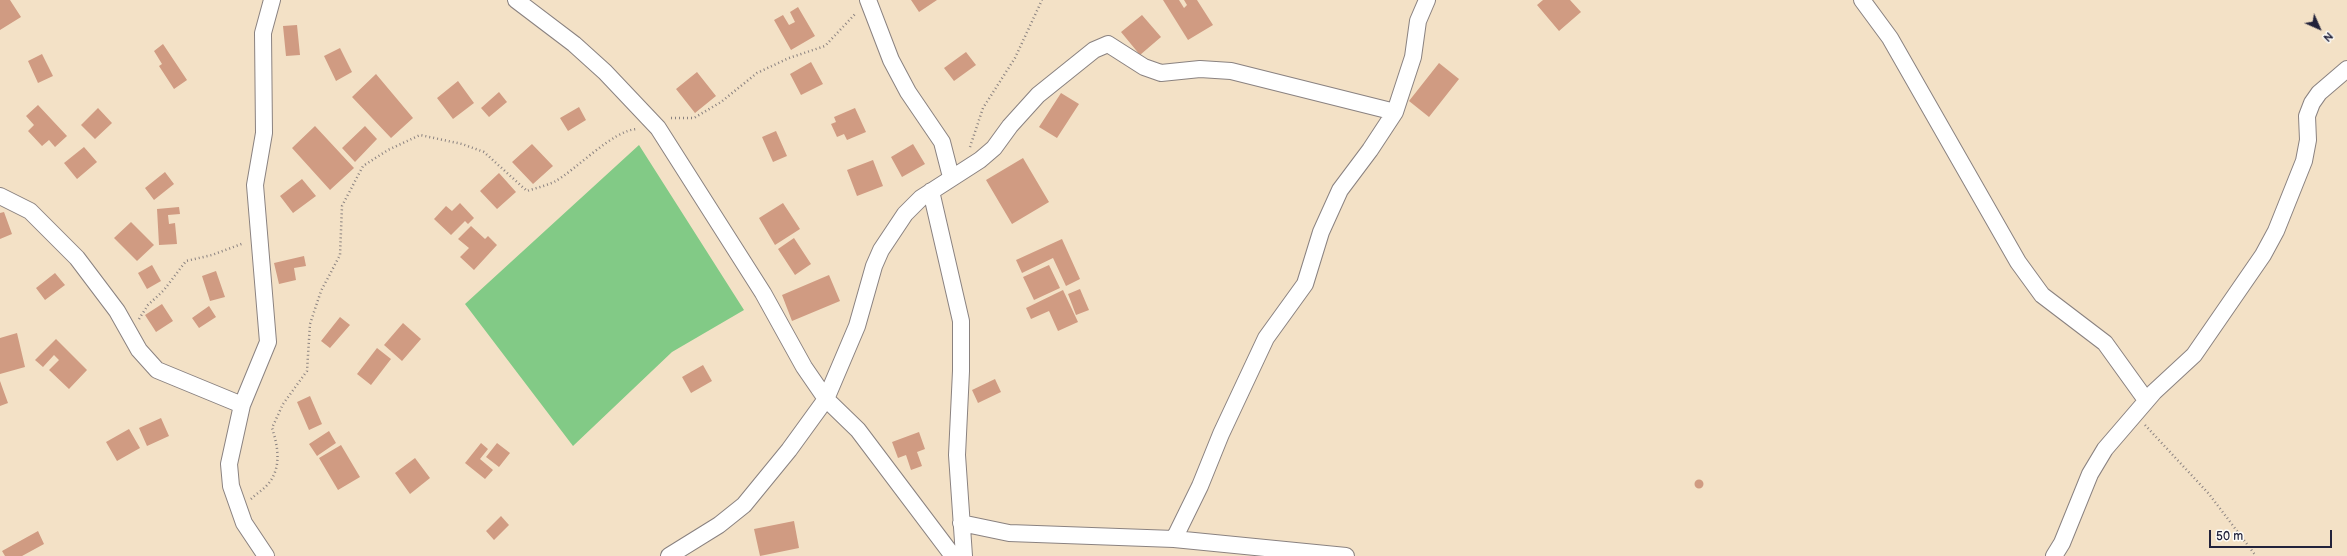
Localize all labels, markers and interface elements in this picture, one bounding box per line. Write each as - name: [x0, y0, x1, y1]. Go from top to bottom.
- north arrow: [2299, 8, 2339, 48]
- text: N: [2320, 29, 2335, 44]
- scale bar: [2211, 522, 2334, 548]
- text: 50 m: [2216, 529, 2243, 544]

